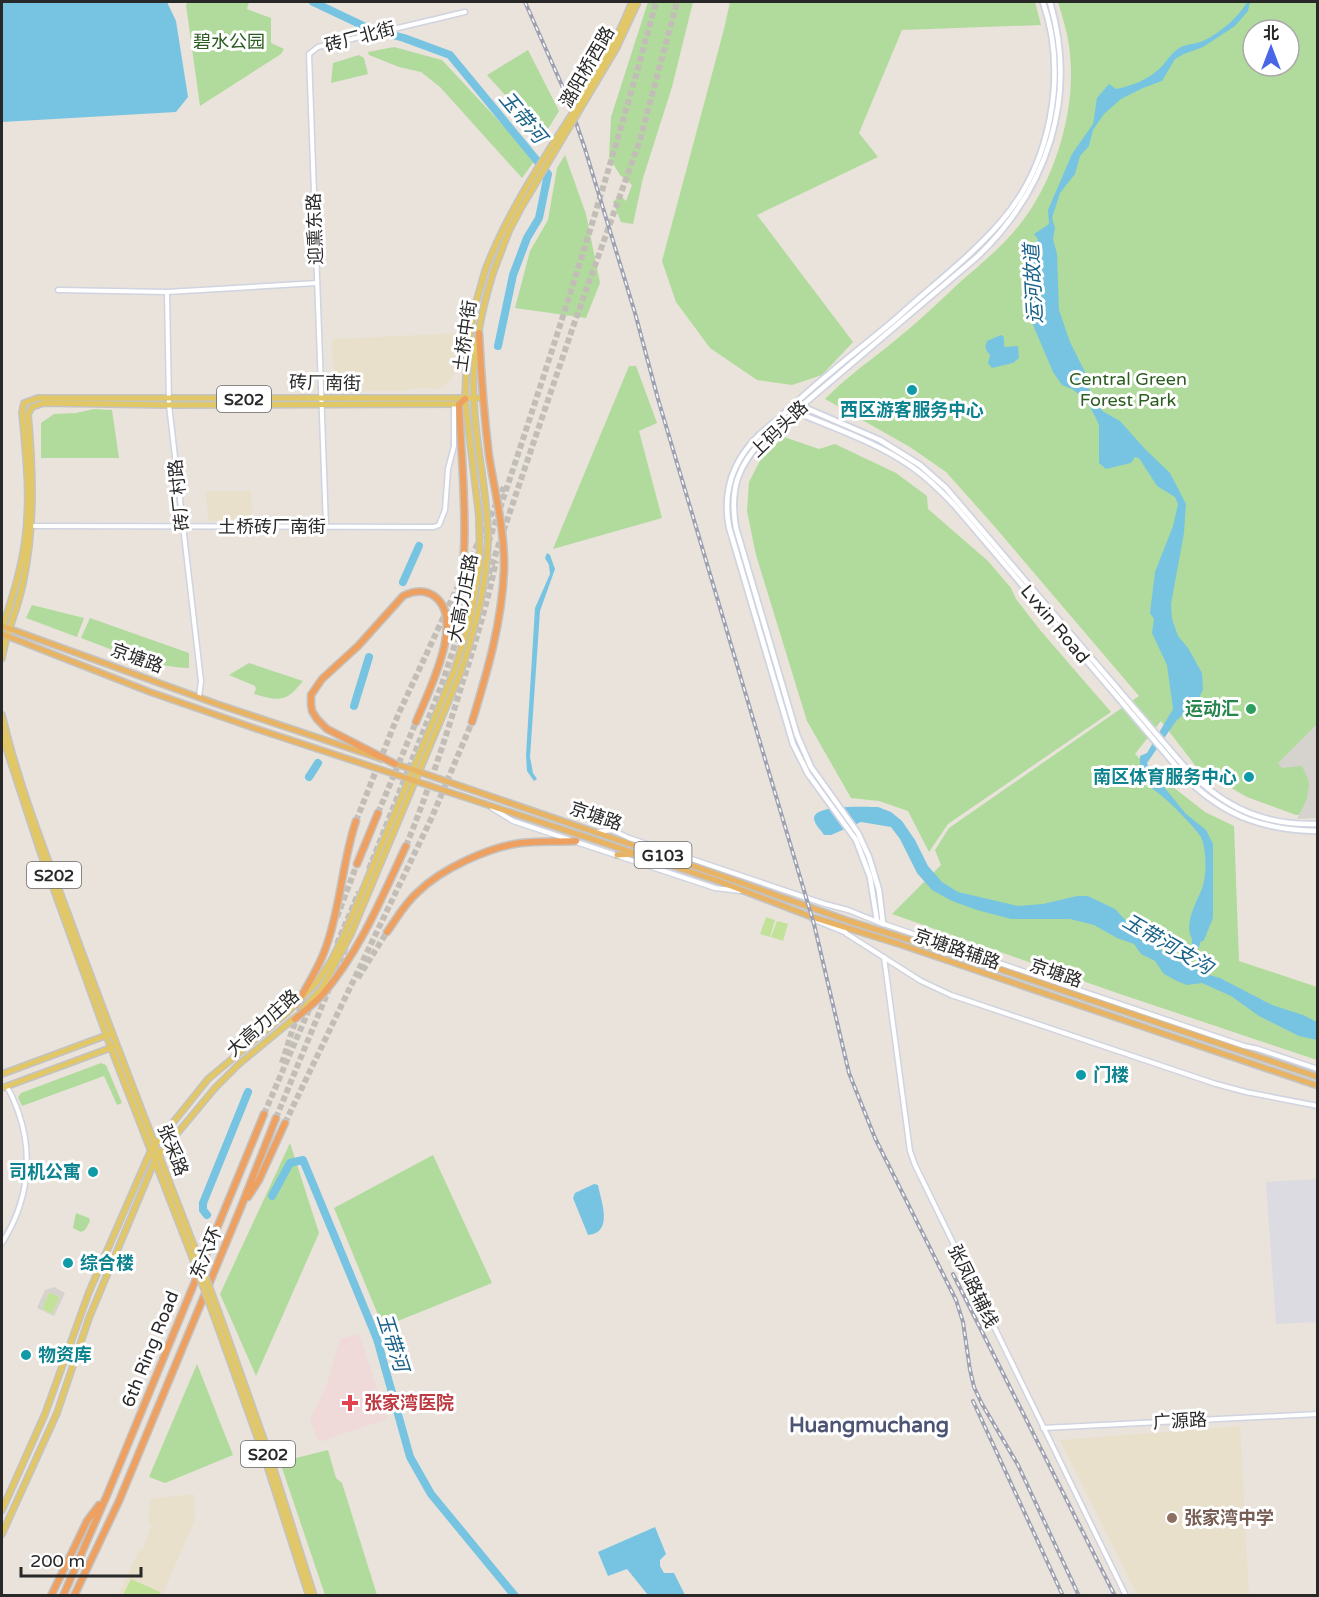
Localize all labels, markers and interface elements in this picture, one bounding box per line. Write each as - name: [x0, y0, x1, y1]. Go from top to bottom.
- street label: 砖厂北街: [322, 17, 398, 57]
- north arrow: [1241, 18, 1301, 78]
- street label: 潞阳桥西路: [555, 23, 619, 111]
- text: 北: [1263, 24, 1279, 44]
- park label: 碧水公园: [193, 31, 265, 53]
- water label: 玉带河: [494, 87, 553, 151]
- street label: 迎熏东路: [303, 193, 327, 265]
- water label: 运河故道: [1020, 240, 1048, 325]
- street label: 土桥中街: [449, 299, 481, 373]
- park label: Central Green Forest Park: [1069, 368, 1187, 411]
- street label: 砖厂南街: [289, 371, 361, 395]
- marker: 西区游客服务中心: [905, 383, 919, 397]
- road number: S202: [217, 386, 271, 412]
- street label: 上码头路: [745, 396, 813, 462]
- place label: 西区游客服务中心: [840, 399, 984, 421]
- street label: 砖厂村路: [164, 458, 194, 532]
- street label: 土桥砖厂南街: [218, 516, 326, 538]
- street label: 大高力庄路: [444, 552, 482, 644]
- street label: Lvxin Road: [1016, 580, 1094, 668]
- street label: 京塘路: [108, 638, 166, 678]
- place label: 运动汇: [1185, 698, 1239, 720]
- marker: 运动汇: [1244, 702, 1258, 716]
- place label: 南区体育服务中心: [1093, 766, 1237, 788]
- marker: 南区体育服务中心: [1242, 770, 1256, 784]
- street label: 京塘路: [567, 797, 625, 835]
- road number: G103: [634, 842, 692, 868]
- road number: S202: [27, 862, 81, 888]
- water label: 玉带河支沟: [1118, 909, 1219, 981]
- street label: 京塘路辅路: [911, 924, 1003, 974]
- street label: 京塘路: [1027, 954, 1085, 992]
- street label: 大高力庄路: [222, 985, 304, 1061]
- place label: 门楼: [1093, 1064, 1129, 1086]
- marker: 门楼: [1074, 1068, 1088, 1082]
- street label: 张采路: [153, 1121, 193, 1179]
- place label: 司机公寓: [9, 1161, 81, 1183]
- marker: 司机公寓: [86, 1165, 100, 1179]
- street label: 东六环: [185, 1224, 227, 1282]
- street label: 张凤路辅线: [943, 1241, 1003, 1331]
- place label: 综合楼: [80, 1252, 134, 1274]
- marker: 综合楼: [61, 1256, 75, 1270]
- street label: 6th Ring Road: [117, 1288, 183, 1410]
- water label: 玉带河: [371, 1310, 414, 1378]
- place label: 物资库: [38, 1344, 92, 1366]
- marker: 物资库: [19, 1348, 33, 1362]
- place label: 张家湾医院: [364, 1392, 454, 1414]
- marker: 张家湾医院: [341, 1394, 359, 1412]
- street label: 广源路: [1152, 1409, 1208, 1433]
- district label: Huangmuchang: [789, 1413, 949, 1438]
- road number: S202: [241, 1441, 295, 1467]
- place label: 张家湾中学: [1184, 1507, 1274, 1529]
- marker: 张家湾中学: [1165, 1511, 1179, 1525]
- scale bar: [21, 1540, 141, 1578]
- text: 200 m: [30, 1550, 85, 1572]

